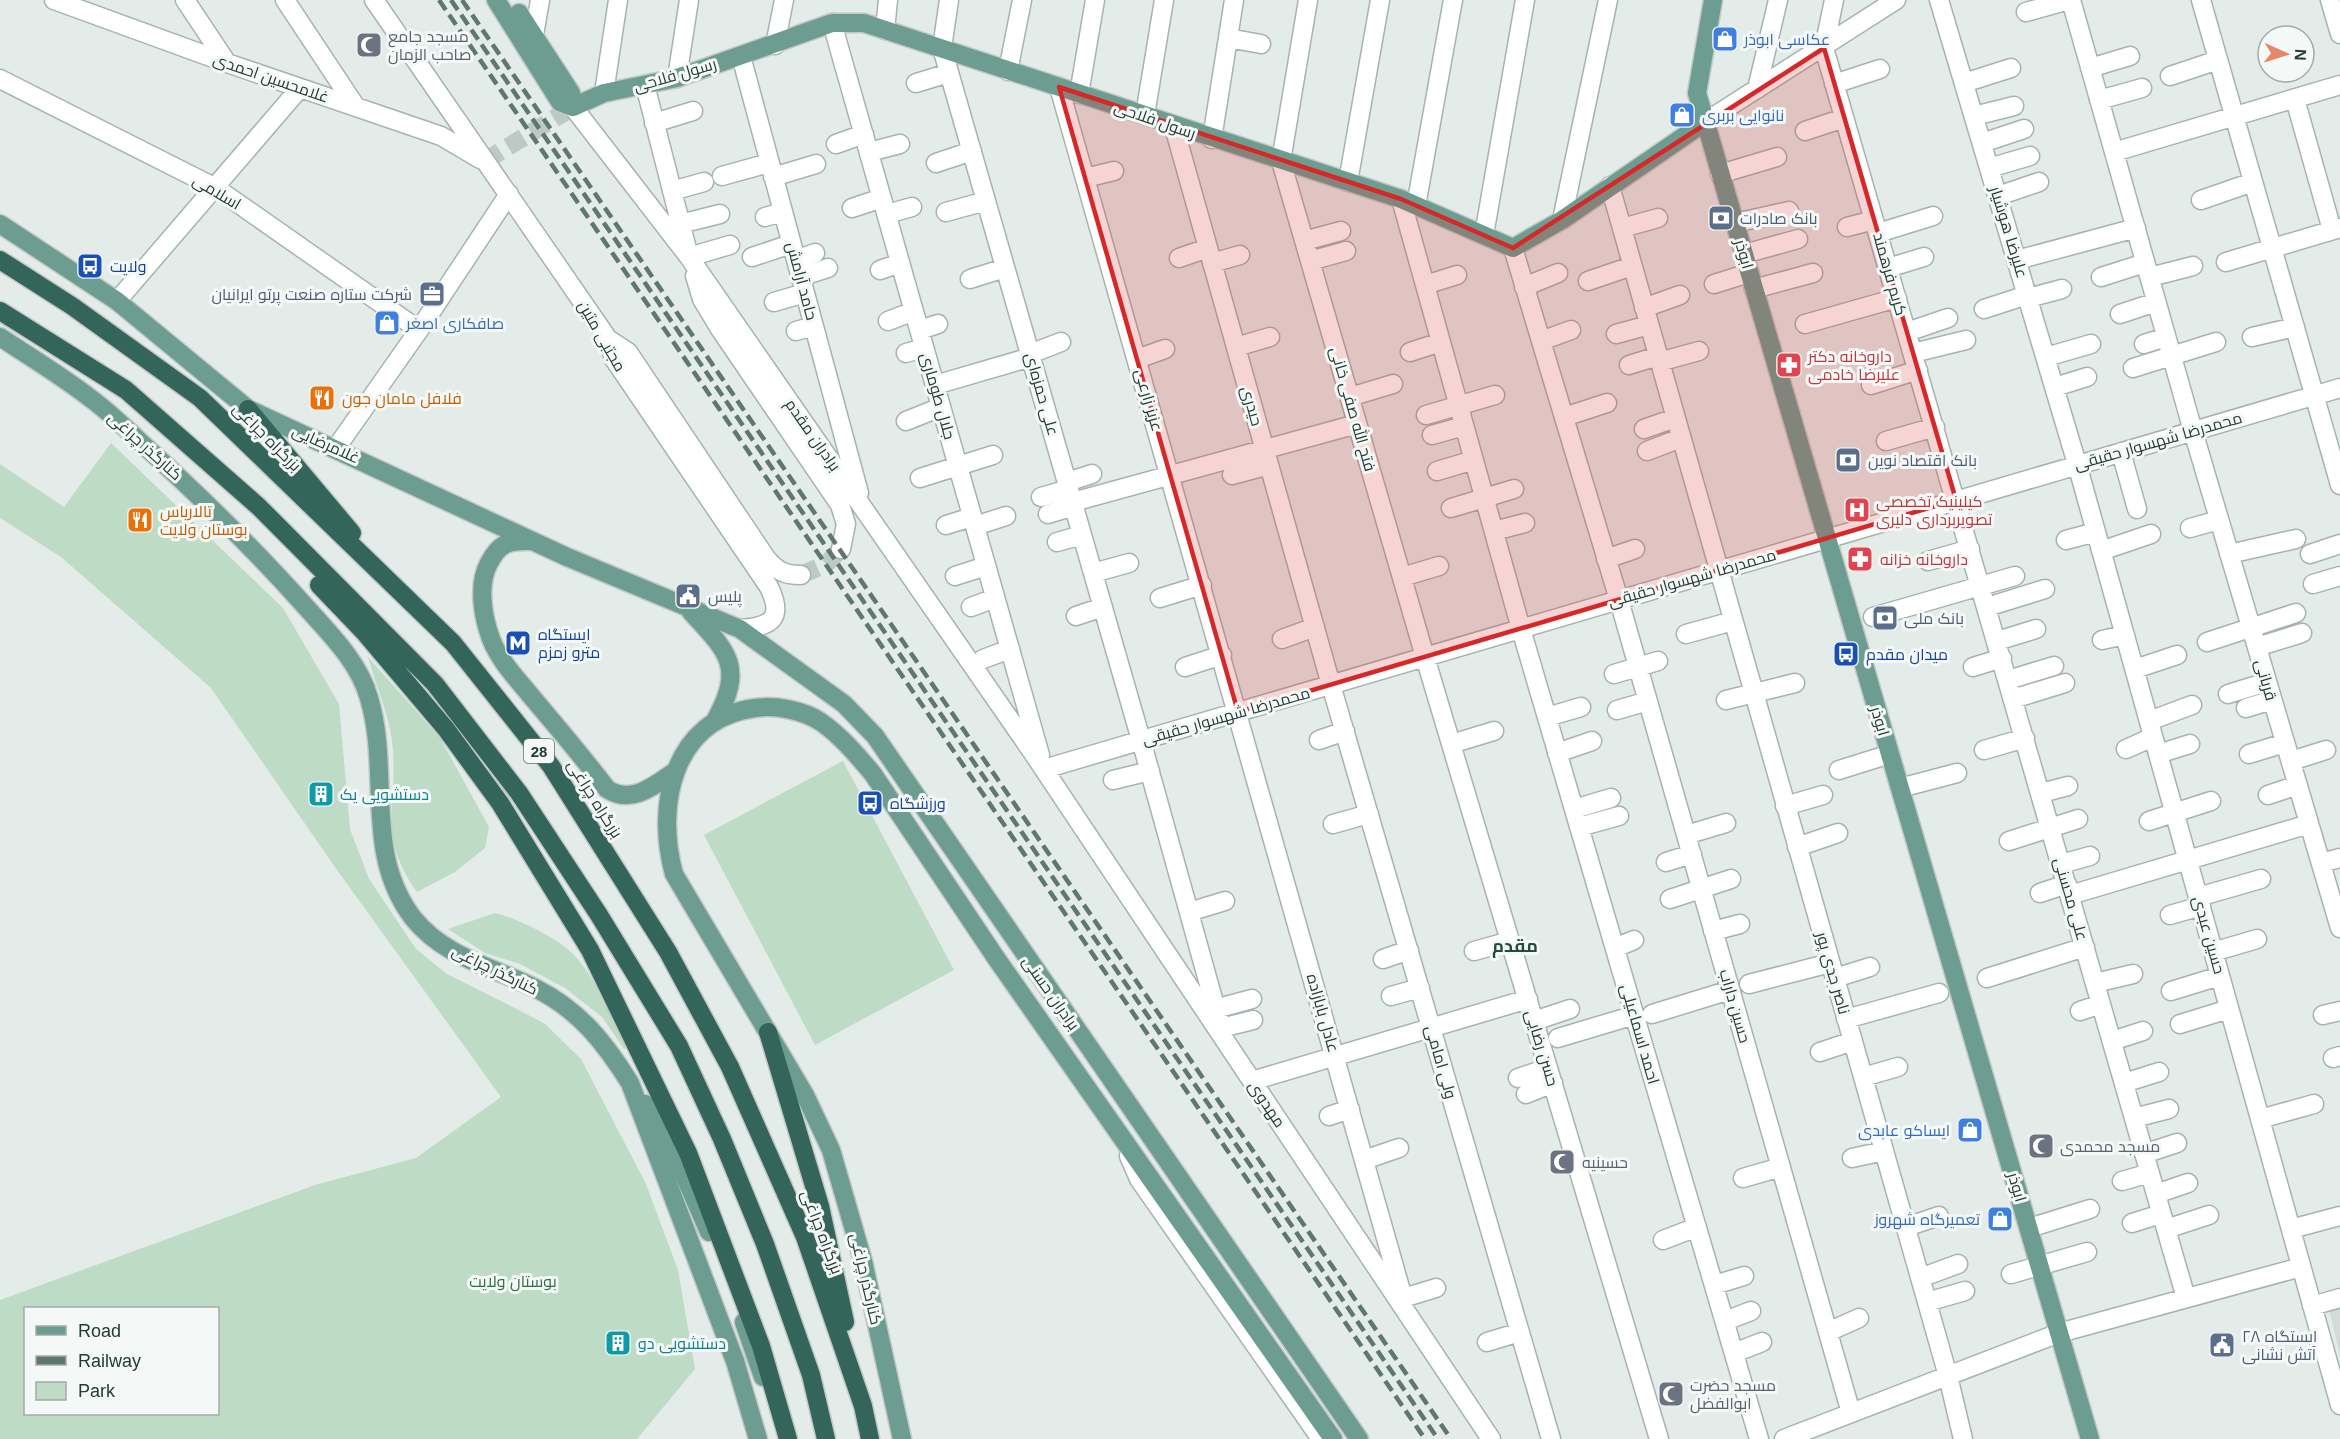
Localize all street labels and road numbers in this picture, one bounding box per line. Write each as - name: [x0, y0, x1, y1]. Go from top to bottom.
- street label: غلامحسین احمدی: [210, 50, 331, 108]
- street label: رسول فلاحی: [632, 55, 719, 97]
- street label: رسول فلاحی: [1111, 98, 1198, 144]
- street label: اسلامی: [189, 171, 244, 215]
- street label: علیرضا هوشیار: [1986, 183, 2031, 280]
- street label: کریم فرهمند: [1867, 231, 1910, 318]
- street label: ابوذر: [1730, 236, 1756, 271]
- street label: حامد آرامش: [782, 240, 821, 322]
- street label: مجتبی متین: [573, 298, 629, 375]
- street label: فتح الله صفی خانی: [1324, 344, 1381, 474]
- street label: جلال طوماری: [916, 351, 958, 442]
- street label: علی حمزه‌ای: [1020, 351, 1062, 438]
- street label: عزیز زارعی: [1130, 367, 1166, 434]
- street label: حیدری: [1236, 384, 1266, 428]
- street label: برادران مقدم: [780, 396, 844, 476]
- street label: بزرگراه چراغی: [228, 400, 304, 476]
- street label: کنارگذر چراغی: [103, 408, 185, 486]
- street label: محمدرضا شهسوار حقیقی: [2072, 409, 2244, 475]
- street label: غلامرضایی: [289, 422, 362, 468]
- street label: محمدرضا شهسوار حقیقی: [1606, 546, 1778, 612]
- street label: قربانی: [2250, 658, 2280, 703]
- street label: محمدرضا شهسوار حقیقی: [1140, 684, 1312, 750]
- street label: ابوذر: [1866, 703, 1892, 738]
- road number: 28: [524, 739, 554, 763]
- street label: بزرگراه چراغی: [562, 757, 626, 843]
- street label: علی محسنی: [2049, 856, 2091, 943]
- street label: حسین عبدی: [2188, 894, 2228, 976]
- street label: ناصر جدی پور: [1810, 929, 1853, 1017]
- street label: کنارگذر چراغی: [448, 942, 541, 1001]
- street label: برادران حسنی: [1018, 953, 1083, 1034]
- street label: حسین داراب: [1714, 967, 1754, 1046]
- street label: عادل بابازاده: [1302, 972, 1342, 1055]
- street label: احمد اسماعیلی: [1616, 982, 1662, 1087]
- street label: حسن رضایی: [1520, 1008, 1562, 1089]
- street label: ولی امامی: [1421, 1023, 1460, 1101]
- street label: مهدوی: [1244, 1078, 1289, 1132]
- street label: ابوذر: [2003, 1169, 2029, 1204]
- street label: بزرگراه چراغی: [795, 1188, 846, 1277]
- street label: کنارگذر چراغی: [844, 1232, 885, 1327]

